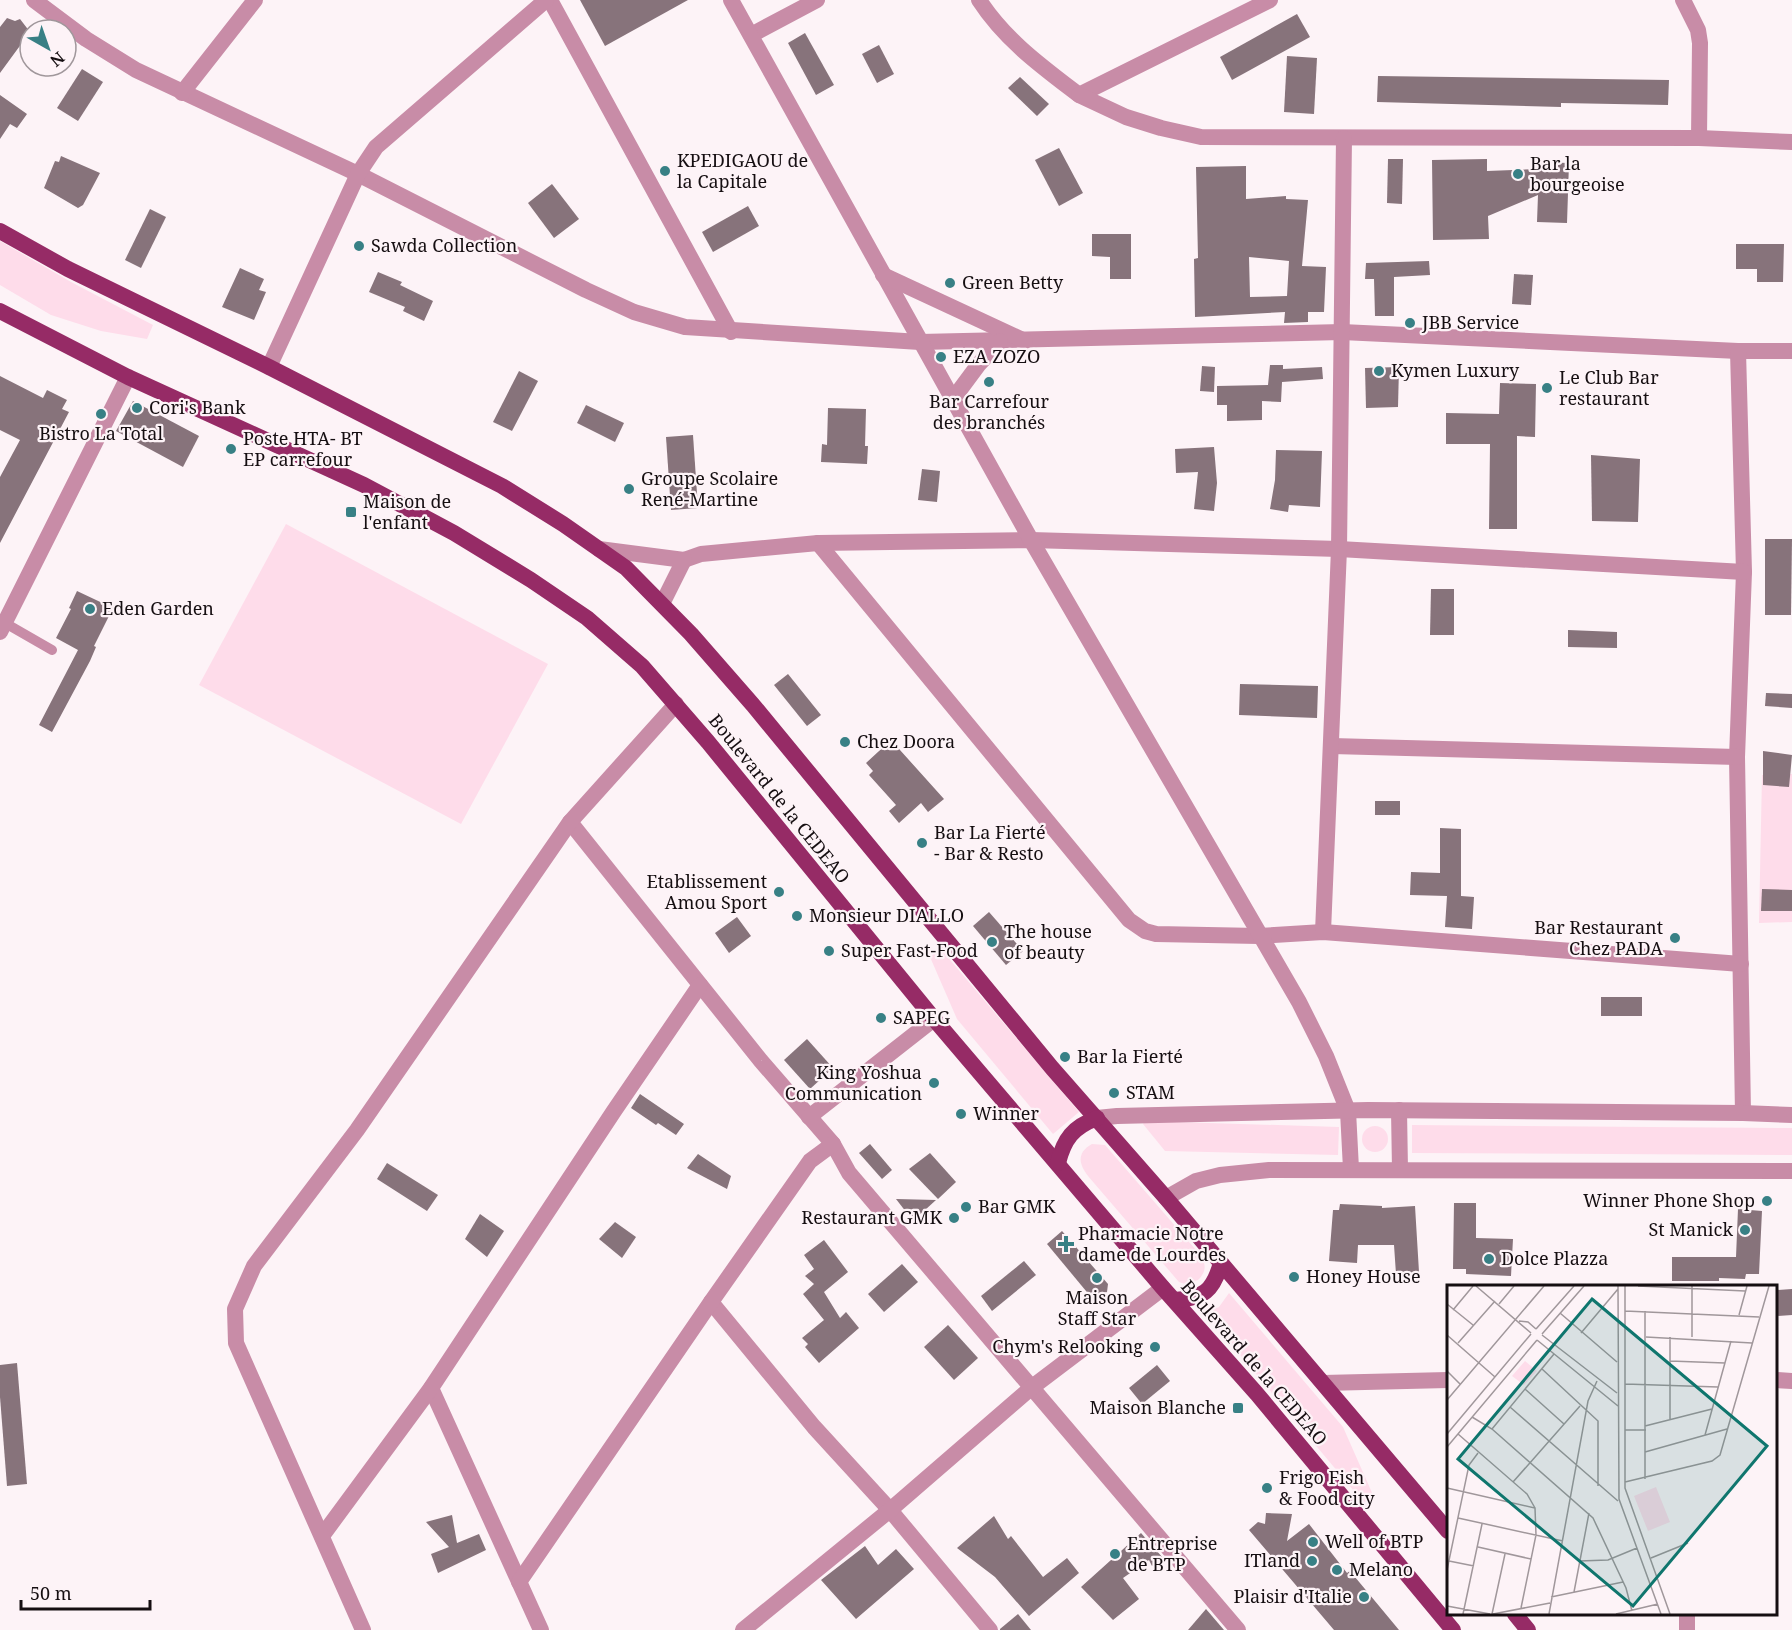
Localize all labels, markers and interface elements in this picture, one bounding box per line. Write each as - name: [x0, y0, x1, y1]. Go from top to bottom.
- north arrow: [18, 18, 78, 78]
- text: N: [45, 47, 70, 72]
- place label: KPEDIGAOU de la Capitale: [677, 148, 808, 193]
- place label: Bar la bourgeoise: [1530, 151, 1625, 196]
- marker: KPEDIGAOU de la Capitale: [658, 164, 672, 178]
- marker: Bar la bourgeoise: [1511, 167, 1525, 181]
- place label: Sawda Collection: [371, 233, 518, 257]
- marker: Sawda Collection: [352, 239, 366, 253]
- place label: Green Betty: [962, 270, 1064, 294]
- marker: Green Betty: [943, 276, 957, 290]
- place label: JBB Service: [1421, 310, 1519, 334]
- marker: JBB Service: [1403, 316, 1417, 330]
- place label: EZA ZOZO: [953, 344, 1040, 368]
- marker: EZA ZOZO: [934, 350, 948, 364]
- place label: Kymen Luxury: [1391, 358, 1520, 382]
- marker: Kymen Luxury: [1372, 364, 1386, 378]
- place label: Le Club Bar restaurant: [1559, 365, 1659, 410]
- marker: Bar Carrefour des branchés: [982, 375, 996, 389]
- marker: Le Club Bar restaurant: [1540, 381, 1554, 395]
- place label: Bar Carrefour des branchés: [929, 389, 1049, 434]
- place label: Cori's Bank: [149, 395, 246, 419]
- marker: Cori's Bank: [130, 401, 144, 415]
- marker: Bistro La Total: [94, 407, 108, 421]
- place label: Bistro La Total: [39, 421, 163, 445]
- place label: Poste HTA- BT EP carrefour: [243, 426, 363, 471]
- marker: Poste HTA- BT EP carrefour: [224, 442, 238, 456]
- place label: Groupe Scolaire René-Martine: [641, 466, 778, 511]
- marker: Groupe Scolaire René-Martine: [622, 482, 636, 496]
- place label: Maison de l'enfant: [363, 489, 451, 534]
- marker: Maison de l'enfant: [344, 505, 358, 519]
- place label: Eden Garden: [102, 596, 214, 620]
- marker: Eden Garden: [83, 602, 97, 616]
- street label: Boulevard de la CEDEAO: [704, 709, 856, 888]
- place label: Chez Doora: [857, 729, 955, 753]
- marker: Chez Doora: [838, 735, 852, 749]
- place label: Bar La Fierté - Bar & Resto: [934, 820, 1046, 865]
- marker: Bar La Fierté - Bar & Resto: [915, 836, 929, 850]
- place label: Etablissement Amou Sport: [646, 869, 767, 914]
- marker: Etablissement Amou Sport: [772, 885, 786, 899]
- place label: Monsieur DIALLO: [809, 903, 964, 927]
- marker: Monsieur DIALLO: [790, 909, 804, 923]
- place label: Bar Restaurant Chez PADA: [1534, 915, 1663, 960]
- place label: The house of beauty: [1004, 919, 1092, 964]
- marker: Bar Restaurant Chez PADA: [1668, 931, 1682, 945]
- marker: The house of beauty: [985, 935, 999, 949]
- place label: Super Fast-Food: [841, 938, 978, 962]
- marker: Super Fast-Food: [822, 944, 836, 958]
- place label: SAPEG: [893, 1005, 950, 1029]
- marker: SAPEG: [874, 1011, 888, 1025]
- place label: Bar la Fierté: [1077, 1044, 1183, 1068]
- marker: Bar la Fierté: [1058, 1050, 1072, 1064]
- place label: King Yoshua Communication: [785, 1060, 922, 1105]
- marker: King Yoshua Communication: [927, 1076, 941, 1090]
- place label: STAM: [1126, 1080, 1175, 1104]
- marker: STAM: [1107, 1086, 1121, 1100]
- place label: Winner: [973, 1101, 1039, 1125]
- marker: Winner: [954, 1107, 968, 1121]
- place label: Winner Phone Shop: [1583, 1188, 1755, 1212]
- place label: Bar GMK: [978, 1194, 1056, 1218]
- marker: Winner Phone Shop: [1760, 1194, 1774, 1208]
- marker: Bar GMK: [959, 1200, 973, 1214]
- place label: Restaurant GMK: [801, 1205, 942, 1229]
- marker: Restaurant GMK: [947, 1211, 961, 1225]
- place label: St Manick: [1648, 1217, 1733, 1241]
- place label: Pharmacie Notre dame de Lourdes: [1078, 1221, 1226, 1266]
- marker: St Manick: [1738, 1223, 1752, 1237]
- marker: Pharmacie Notre dame de Lourdes: [1059, 1237, 1073, 1251]
- place label: Dolce Plazza: [1501, 1246, 1608, 1270]
- marker: Dolce Plazza: [1482, 1252, 1496, 1266]
- place label: Honey House: [1306, 1264, 1421, 1288]
- marker: Honey House: [1287, 1270, 1301, 1284]
- marker: Maison Staff Star: [1090, 1271, 1104, 1285]
- street label: Boulevard de la CEDEAO: [1176, 1275, 1333, 1450]
- place label: Maison Staff Star: [1058, 1285, 1137, 1330]
- inset map: [1447, 1285, 1777, 1615]
- place label: Chym's Relooking: [992, 1334, 1143, 1358]
- marker: Chym's Relooking: [1148, 1340, 1162, 1354]
- place label: Maison Blanche: [1089, 1395, 1226, 1419]
- marker: Maison Blanche: [1231, 1401, 1245, 1415]
- place label: Frigo Fish & Food city: [1279, 1465, 1375, 1510]
- marker: Frigo Fish & Food city: [1260, 1481, 1274, 1495]
- place label: Well of BTP: [1325, 1529, 1423, 1553]
- place label: Entreprise de BTP: [1127, 1531, 1217, 1576]
- marker: Well of BTP: [1306, 1535, 1320, 1549]
- marker: Entreprise de BTP: [1108, 1547, 1122, 1561]
- place label: ITland: [1244, 1548, 1300, 1572]
- marker: ITland: [1305, 1554, 1319, 1568]
- place label: Melano: [1349, 1557, 1413, 1581]
- marker: Melano: [1330, 1563, 1344, 1577]
- scale bar: [21, 1573, 150, 1611]
- text: 50 m: [30, 1581, 72, 1605]
- place label: Plaisir d'Italie: [1234, 1584, 1352, 1608]
- marker: Plaisir d'Italie: [1357, 1590, 1371, 1604]

